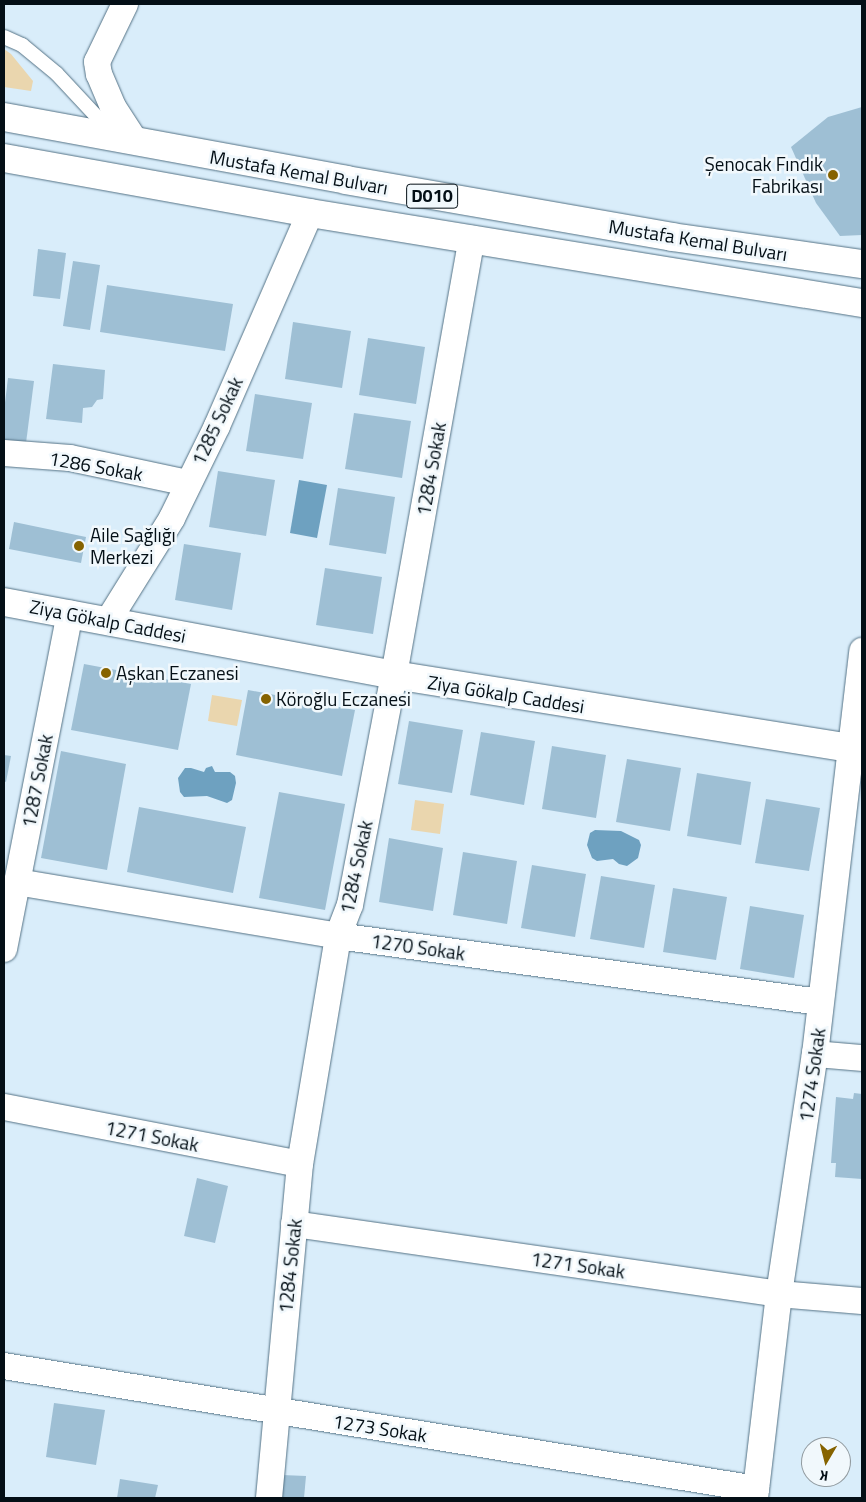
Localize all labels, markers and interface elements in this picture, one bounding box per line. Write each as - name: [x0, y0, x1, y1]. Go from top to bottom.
- street label: Mustafa Kemal Bulvarı: [208, 145, 390, 199]
- place label: Şenocak Fındık Fabrikası: [705, 153, 823, 197]
- marker: Şenocak Fındık Fabrikası: [827, 169, 839, 181]
- road number: D010: [406, 180, 458, 212]
- street label: Mustafa Kemal Bulvarı: [607, 215, 789, 265]
- street label: 1285 Sokak: [187, 373, 247, 469]
- street label: 1284 Sokak: [412, 420, 450, 518]
- street label: 1286 Sokak: [47, 447, 145, 485]
- place label: Aile Sağlığı Merkezi: [90, 524, 176, 568]
- marker: Aile Sağlığı Merkezi: [72, 539, 86, 553]
- street label: Ziya Gökalp Caddesi: [28, 595, 188, 647]
- place label: Aşkan Eczanesi: [116, 662, 239, 684]
- marker: Aşkan Eczanesi: [100, 667, 112, 679]
- street label: Ziya Gökalp Caddesi: [426, 670, 586, 718]
- place label: Köroğlu Eczanesi: [276, 688, 411, 710]
- marker: Köroğlu Eczanesi: [260, 693, 272, 705]
- street label: 1287 Sokak: [17, 732, 57, 830]
- street label: 1284 Sokak: [335, 818, 377, 916]
- street label: 1270 Sokak: [370, 929, 466, 965]
- street label: 1274 Sokak: [794, 1027, 830, 1123]
- street label: 1271 Sokak: [103, 1116, 201, 1156]
- street label: 1284 Sokak: [274, 1218, 306, 1314]
- street label: 1271 Sokak: [530, 1247, 626, 1283]
- street label: 1273 Sokak: [331, 1409, 429, 1447]
- north arrow: [801, 1437, 851, 1487]
- text: K: [818, 1465, 830, 1487]

